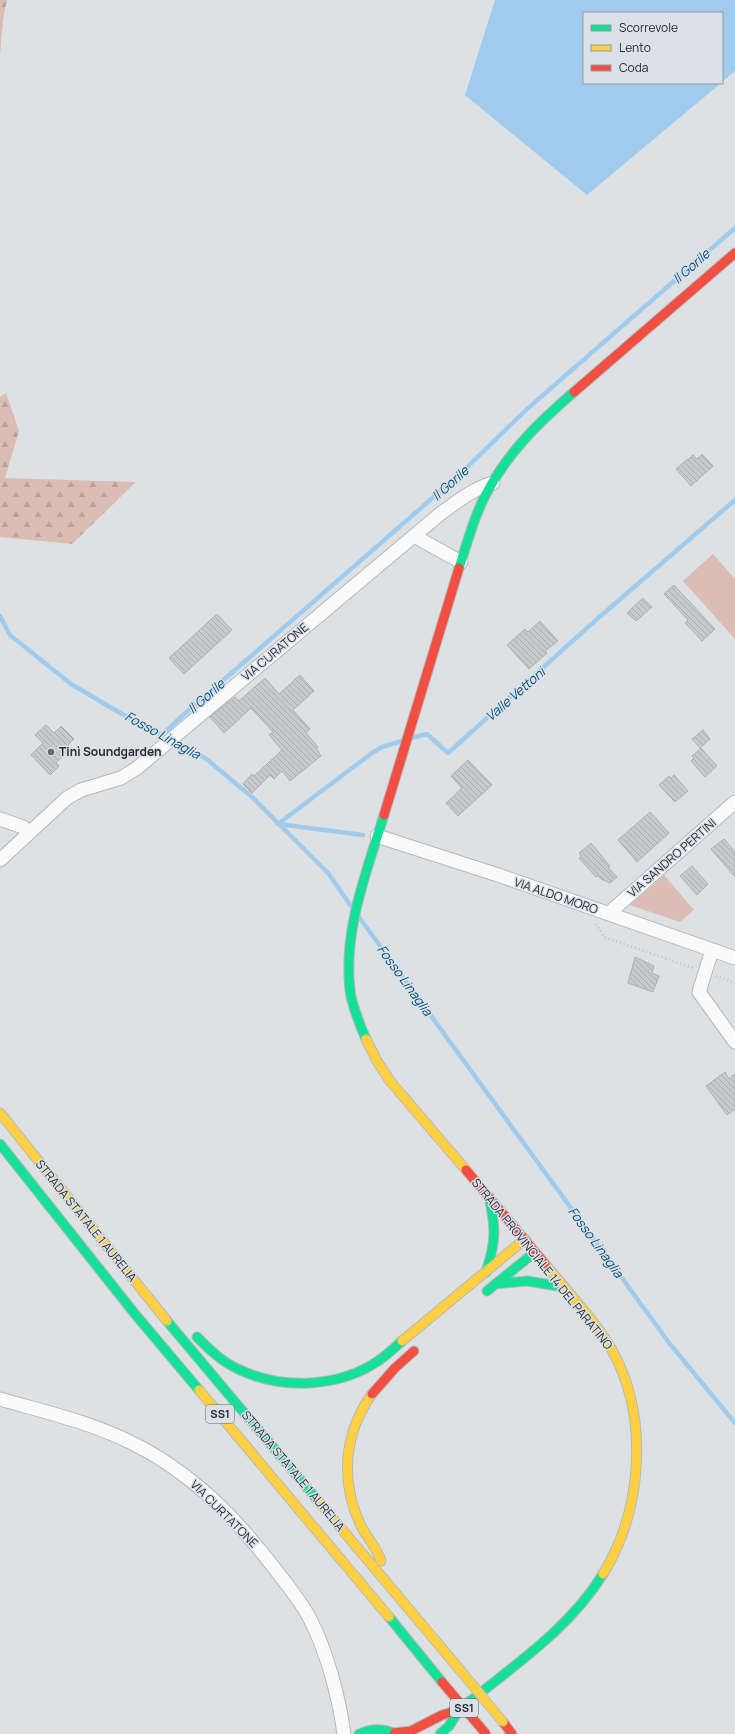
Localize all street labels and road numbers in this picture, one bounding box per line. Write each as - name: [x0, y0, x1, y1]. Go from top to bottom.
- street label: VIA CURATONE: [238, 619, 312, 685]
- street label: VIA SANDRO PERTINI: [624, 814, 720, 901]
- street label: VIA ALDO MORO: [512, 873, 601, 918]
- street label: STRADA STATALE 1 AURELIA: [32, 1156, 141, 1286]
- street label: STRADA PROVINCIALE 14 DEL PARATINO: [468, 1174, 617, 1353]
- road number: SS1: [206, 1405, 234, 1423]
- street label: STRADA STATALE 1 AURELIA: [238, 1407, 349, 1535]
- street label: VIA CURTATONE: [187, 1476, 262, 1551]
- road number: SS1: [450, 1699, 478, 1717]

